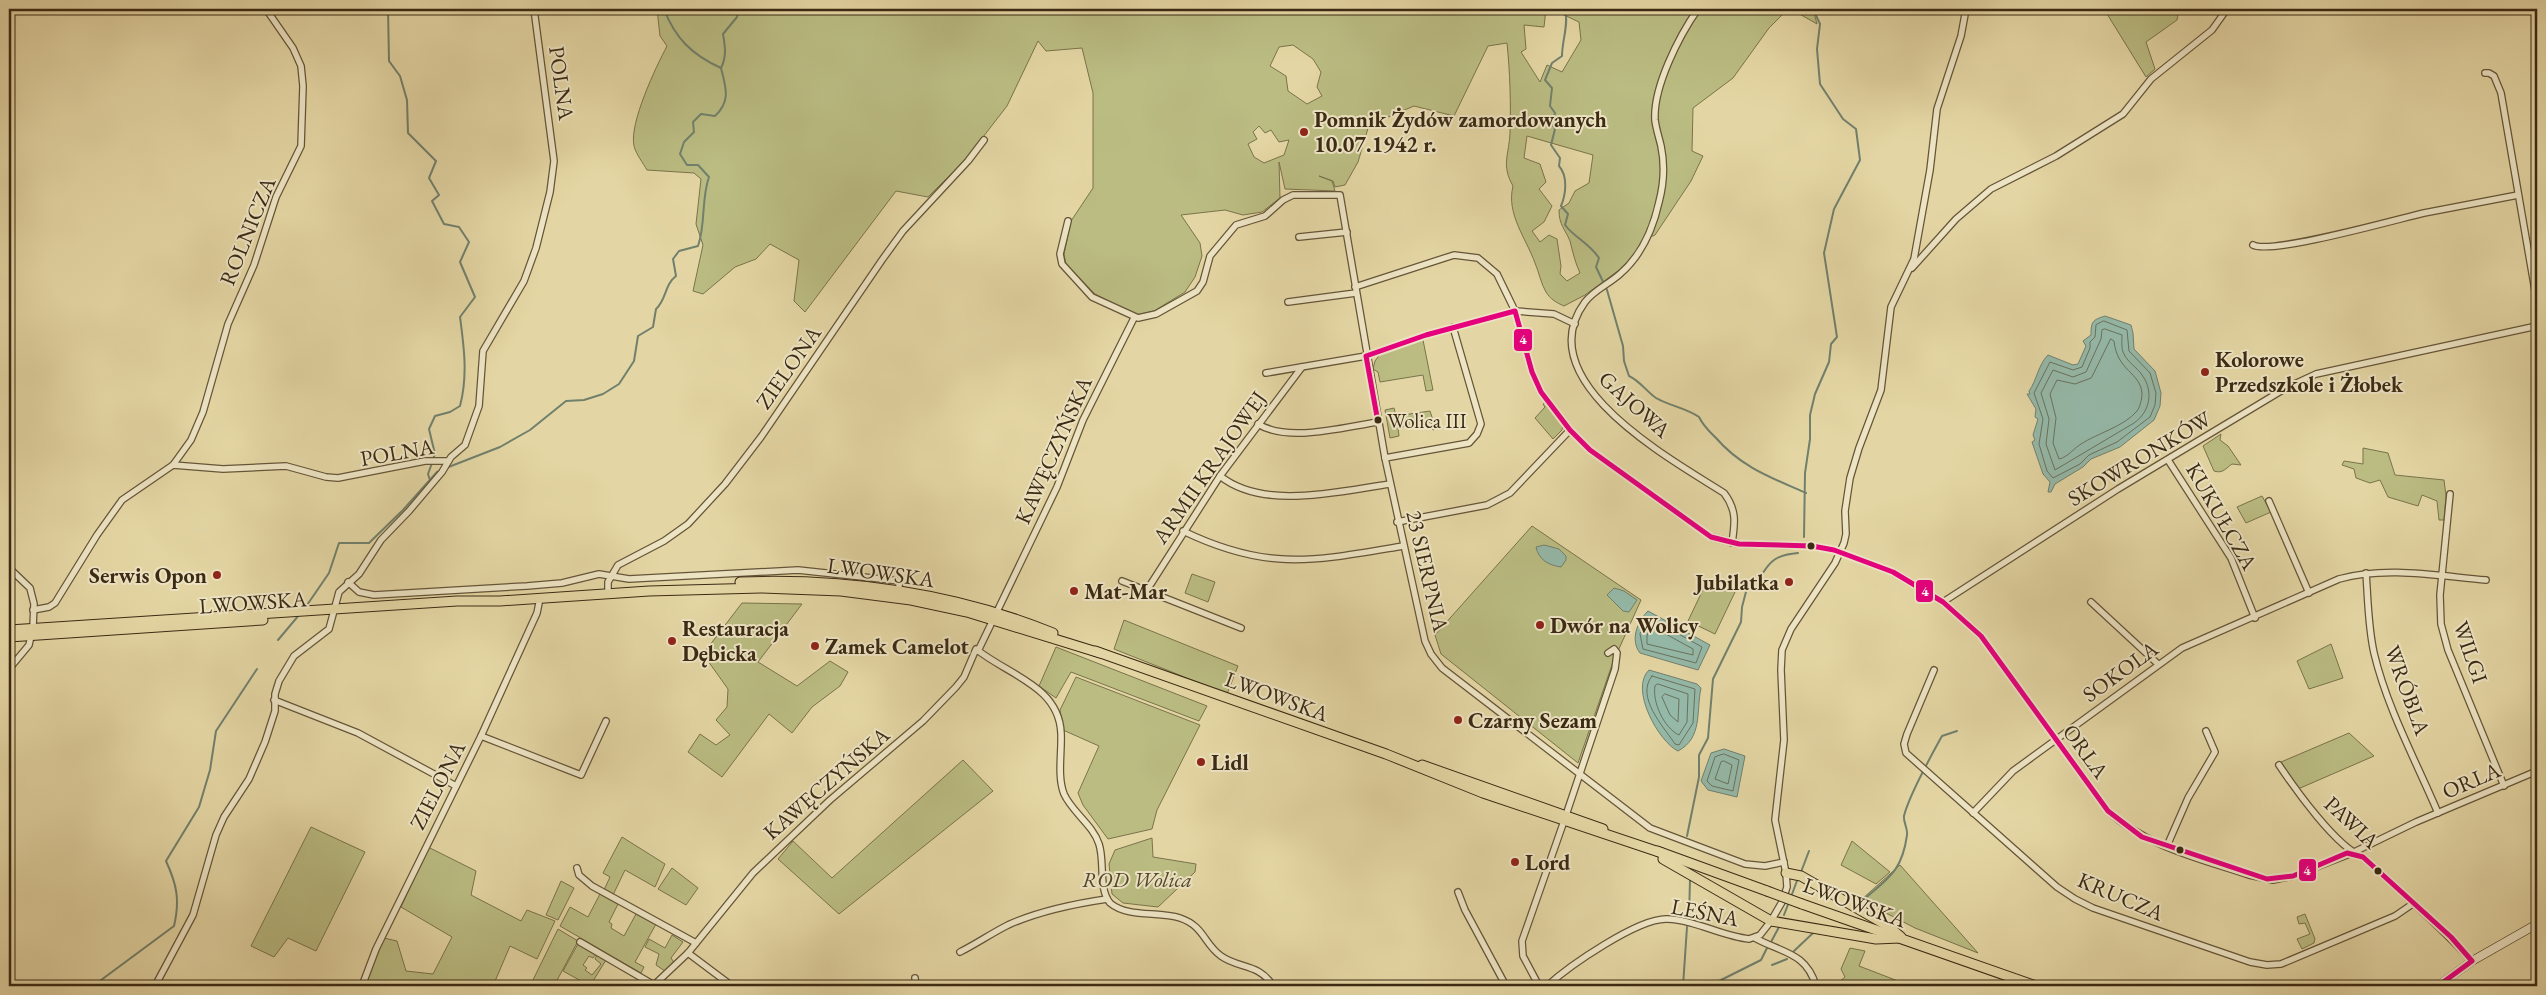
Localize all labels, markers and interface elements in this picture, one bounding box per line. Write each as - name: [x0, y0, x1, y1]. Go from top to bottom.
- street label: POLNA: [542, 44, 581, 123]
- place label: Pomnik Żydów zamordowanych 10.07.1942 r.: [1314, 105, 1607, 159]
- marker: Pomnik Żydów zamordowanych 10.07.1942 r.: [1298, 126, 1310, 138]
- street label: ROLNICZA: [213, 172, 283, 290]
- street label: ZIELONA: [749, 319, 828, 415]
- line badge: 4: [1513, 328, 1533, 352]
- text: 4: [1519, 330, 1527, 348]
- place label: Kolorowe Przedszkole i Żłobek: [2215, 345, 2404, 399]
- street label: GAJOWA: [1593, 364, 1677, 445]
- marker: Kolorowe Przedszkole i Żłobek: [2199, 366, 2211, 378]
- street label: KAWĘCZYŃSKA: [1008, 371, 1099, 529]
- street label: ARMII KRAJOWEJ: [1145, 385, 1273, 550]
- street label: SKOWRONKÓW: [2062, 404, 2217, 513]
- place label: Wolica III: [1387, 407, 1467, 434]
- marker: Wolica III: [1373, 415, 1383, 425]
- street label: POLNA: [358, 432, 437, 473]
- street label: KUKUŁCZA: [2179, 457, 2264, 576]
- street label: 23 SIERPNIA: [1399, 508, 1456, 635]
- unlabelled marker: [1806, 541, 1816, 551]
- street label: LWOWSKA: [825, 551, 937, 594]
- place label: Serwis Opon: [89, 561, 208, 590]
- place label: Jubilatka: [1693, 568, 1779, 597]
- marker: Serwis Opon: [211, 569, 223, 581]
- marker: Jubilatka: [1783, 576, 1795, 588]
- place label: Mat-Mar: [1084, 577, 1168, 606]
- line badge: 4: [1915, 579, 1934, 603]
- text: 4: [1921, 582, 1929, 600]
- street label: LWOWSKA: [198, 584, 309, 621]
- marker: Mat-Mar: [1068, 585, 1080, 597]
- place label: Dwór na Wolicy: [1550, 611, 1699, 640]
- place label: Restauracja Dębicka: [682, 614, 789, 668]
- street label: WILGI: [2446, 617, 2495, 688]
- marker: Dwór na Wolicy: [1534, 619, 1546, 631]
- place label: Zamek Camelot: [825, 632, 970, 661]
- street label: SOKOLA: [2077, 634, 2165, 709]
- marker: Restauracja Dębicka: [666, 635, 678, 647]
- marker: Zamek Camelot: [809, 640, 821, 652]
- street label: WRÓBLA: [2378, 641, 2437, 740]
- street label: LWOWSKA: [1221, 664, 1333, 729]
- place label: Czarny Sezam: [1468, 706, 1597, 735]
- marker: Czarny Sezam: [1452, 714, 1464, 726]
- street label: ORLA: [2056, 718, 2116, 785]
- street label: KAWĘCZYŃSKA: [757, 720, 896, 846]
- street label: ZIELONA: [403, 735, 472, 834]
- place label: Lidl: [1211, 748, 1249, 777]
- street label: ORLA: [2438, 755, 2505, 806]
- marker: Lidl: [1195, 756, 1207, 768]
- street label: PAWIA: [2318, 790, 2386, 856]
- unlabelled marker: [2175, 845, 2185, 855]
- place label: Lord: [1525, 848, 1570, 877]
- marker: Lord: [1509, 856, 1521, 868]
- line badge: 4: [2298, 858, 2317, 882]
- text: 4: [2303, 861, 2311, 879]
- park label: ROD Wolica: [1082, 865, 1192, 894]
- street label: KRUCZA: [2073, 865, 2169, 928]
- unlabelled marker: [2373, 866, 2383, 876]
- street label: LWOWSKA: [1799, 870, 1911, 935]
- street label: LEŚNA: [1669, 892, 1742, 933]

